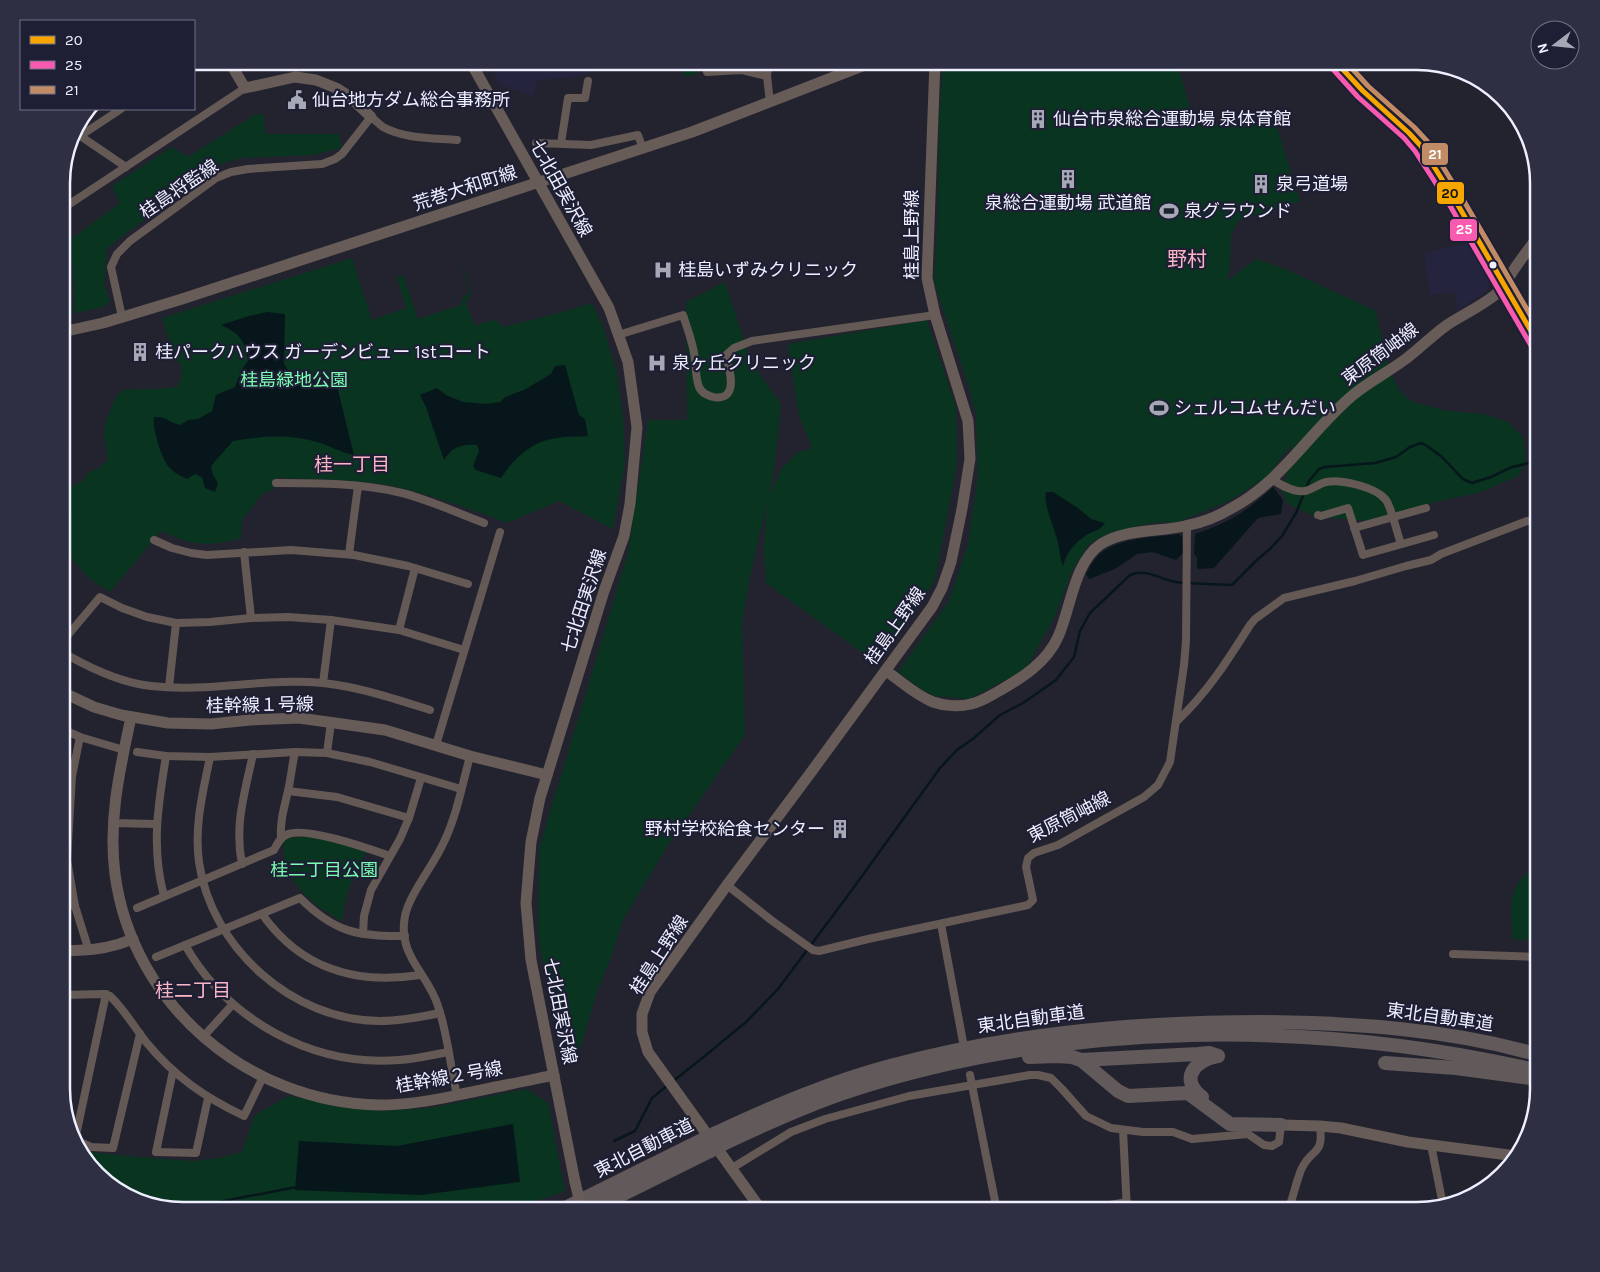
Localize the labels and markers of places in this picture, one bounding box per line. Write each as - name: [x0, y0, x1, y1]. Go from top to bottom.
- public building icon: 仙台地方ダム総合事務所: [286, 89, 308, 111]
- place label: 仙台地方ダム総合事務所: [312, 89, 510, 111]
- building icon: 仙台市泉総合運動場 泉体育館: [1027, 108, 1049, 130]
- place label: 仙台市泉総合運動場 泉体育館: [1053, 108, 1291, 130]
- building icon: 泉総合運動場 武道館: [1057, 168, 1079, 190]
- building icon: 泉弓道場: [1250, 173, 1272, 195]
- place label: 泉弓道場: [1276, 173, 1348, 195]
- place label: 泉総合運動場 武道館: [985, 192, 1151, 214]
- sports icon: 泉グラウンド: [1158, 200, 1180, 222]
- place label: 泉グラウンド: [1184, 200, 1292, 222]
- hospital icon: 桂島いずみクリニック: [652, 259, 674, 281]
- place label: 桂島いずみクリニック: [678, 259, 858, 281]
- unlabelled marker: [1488, 260, 1498, 270]
- building icon: 桂パークハウス ガーデンビュー 1stコート: [129, 341, 151, 363]
- place label: 桂パークハウス ガーデンビュー 1stコート: [155, 341, 491, 363]
- hospital icon: 泉ヶ丘クリニック: [646, 352, 668, 374]
- place label: 泉ヶ丘クリニック: [672, 352, 816, 374]
- sports icon: シェルコムせんだい: [1148, 397, 1170, 419]
- place label: シェルコムせんだい: [1174, 397, 1336, 419]
- place label: 野村学校給食センター: [645, 818, 825, 840]
- building icon: 野村学校給食センター: [829, 818, 851, 840]

